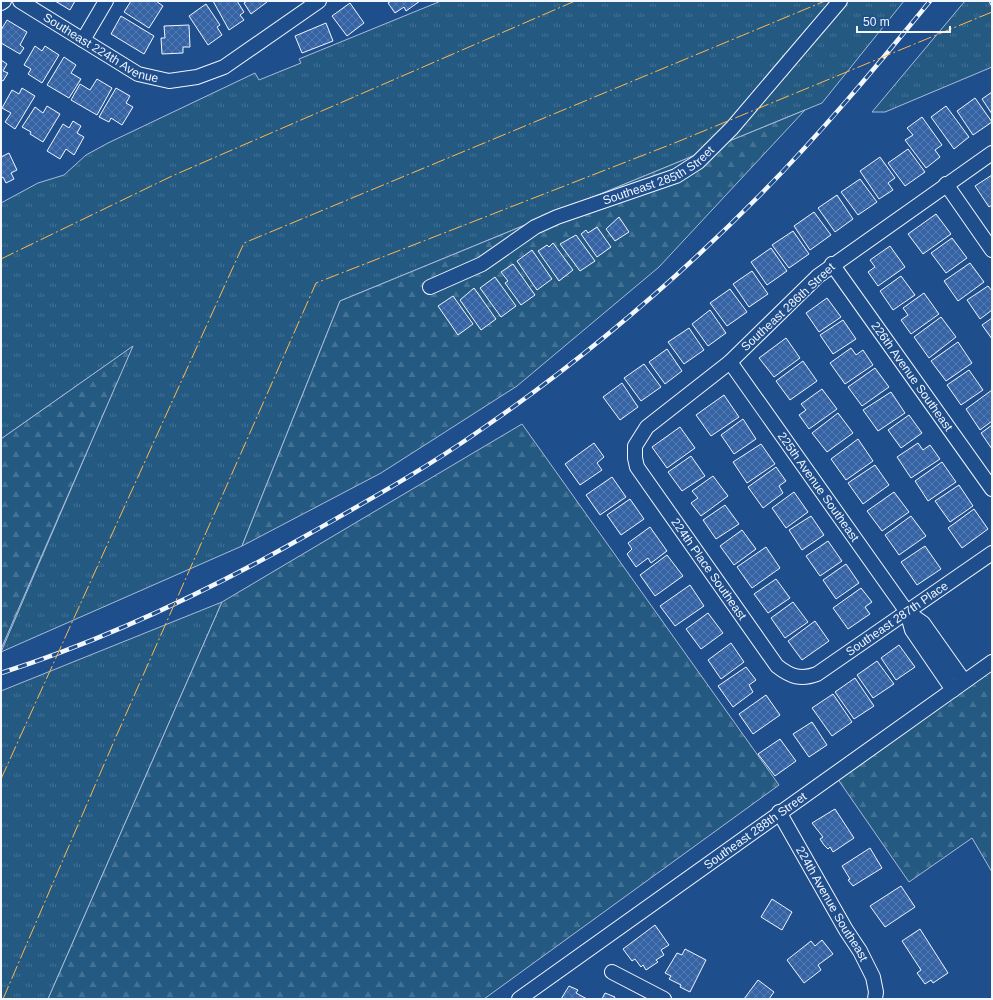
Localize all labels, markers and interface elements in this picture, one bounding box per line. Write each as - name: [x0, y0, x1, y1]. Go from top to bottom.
- scale bar: [857, 8, 950, 34]
- street label: Southeast 224th Avenue: [41, 10, 160, 85]
- text: 50 m: [863, 15, 890, 29]
- street label: Southeast 285th Street: [601, 143, 717, 208]
- street label: Southeast 286th Street: [738, 260, 838, 354]
- street label: 226th Avenue Southeast: [868, 319, 956, 434]
- street label: 225th Avenue Southeast: [775, 429, 862, 545]
- street label: 224th Place Southeast: [668, 516, 750, 623]
- street label: Southeast 287th Place: [843, 578, 951, 659]
- street label: Southeast 288th Street: [701, 789, 810, 872]
- street label: 224th Avenue Southeast: [793, 844, 871, 964]

